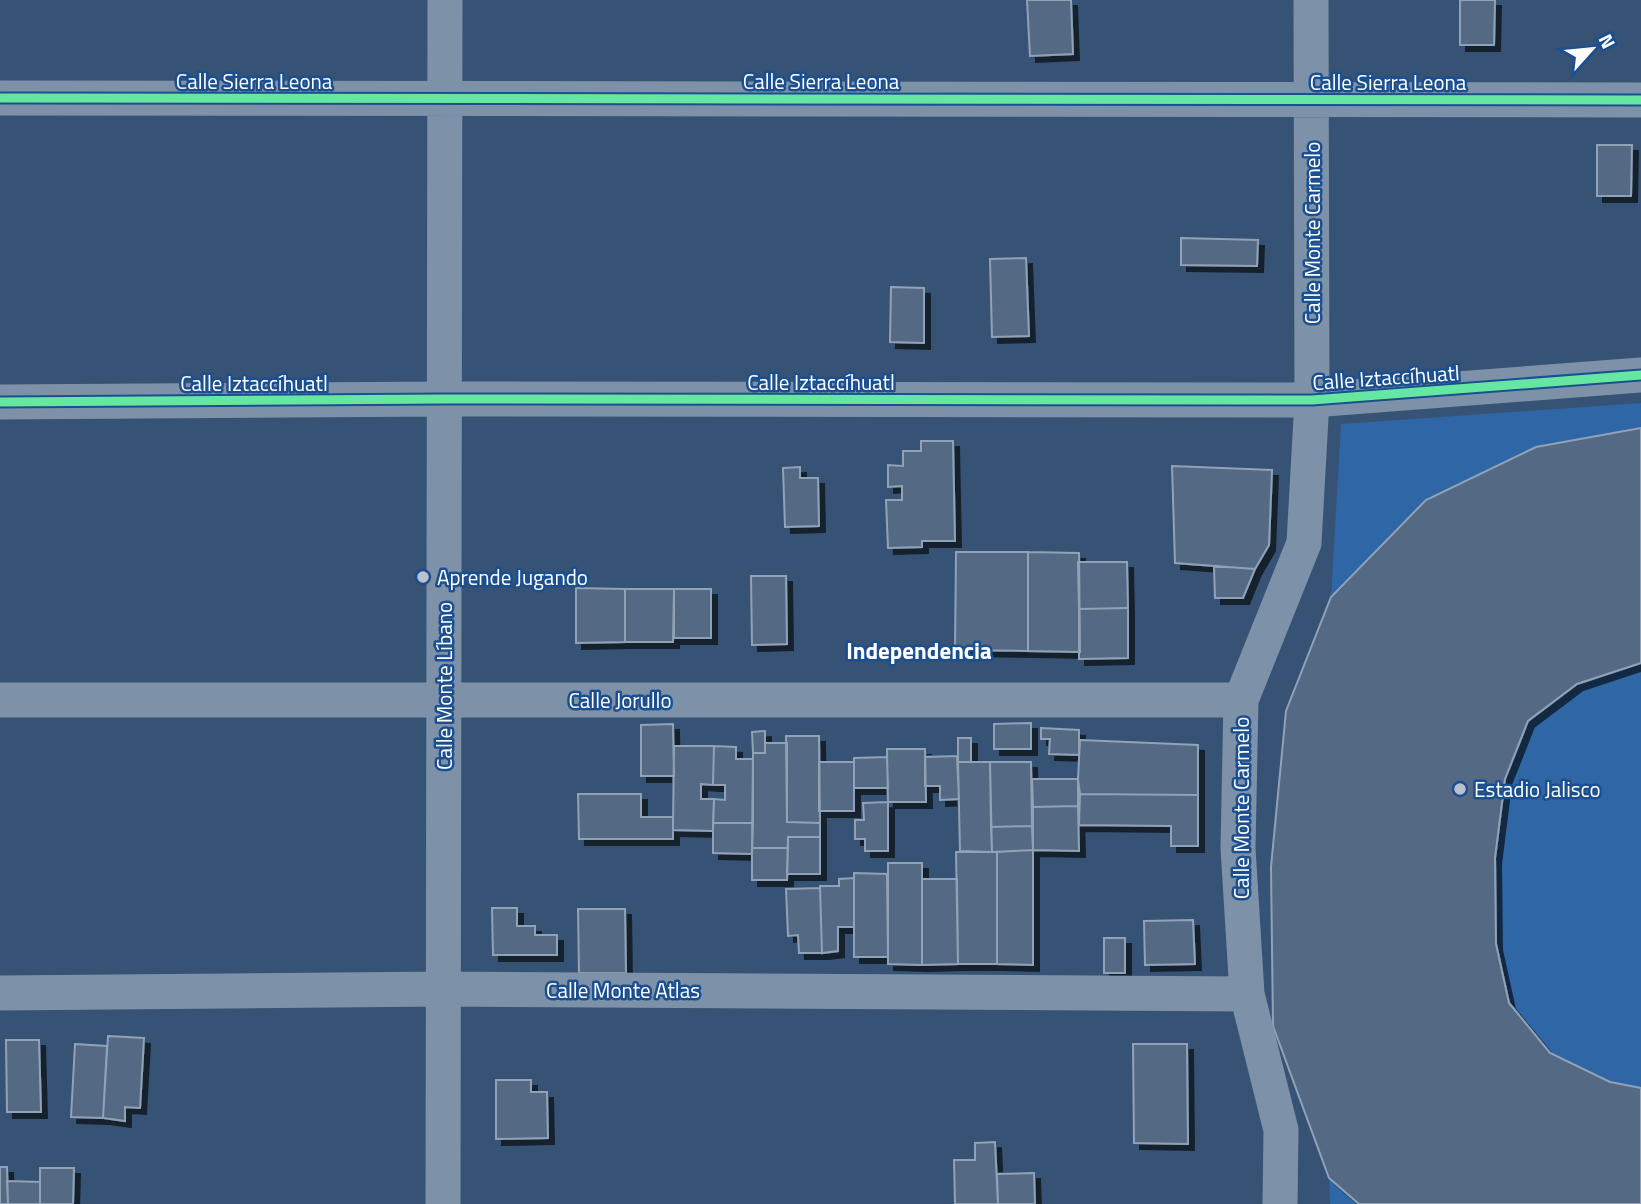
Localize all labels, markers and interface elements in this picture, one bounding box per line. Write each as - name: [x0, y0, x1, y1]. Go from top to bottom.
- north arrow: [1557, 14, 1627, 84]
- text: N: [1592, 29, 1624, 54]
- street label: Calle Sierra Leona: [176, 65, 333, 97]
- street label: Calle Sierra Leona: [743, 65, 900, 97]
- street label: Calle Sierra Leona: [1310, 66, 1467, 98]
- street label: Calle Monte Carmelo: [1296, 142, 1328, 324]
- street label: Calle Iztaccíhuatl: [1311, 356, 1461, 398]
- street label: Calle Iztaccíhuatl: [747, 366, 895, 398]
- street label: Calle Iztaccíhuatl: [180, 367, 328, 399]
- place label: Aprende Jugando: [437, 561, 588, 593]
- marker: Aprende Jugando: [415, 569, 431, 585]
- street label: Calle Monte Líbano: [428, 602, 460, 770]
- district label: Independencia: [846, 633, 992, 668]
- street label: Calle Jorullo: [568, 684, 672, 716]
- street label: Calle Monte Carmelo: [1225, 717, 1257, 899]
- place label: Estadio Jalisco: [1474, 773, 1601, 805]
- marker: Estadio Jalisco: [1452, 781, 1468, 797]
- street label: Calle Monte Atlas: [546, 974, 700, 1006]

